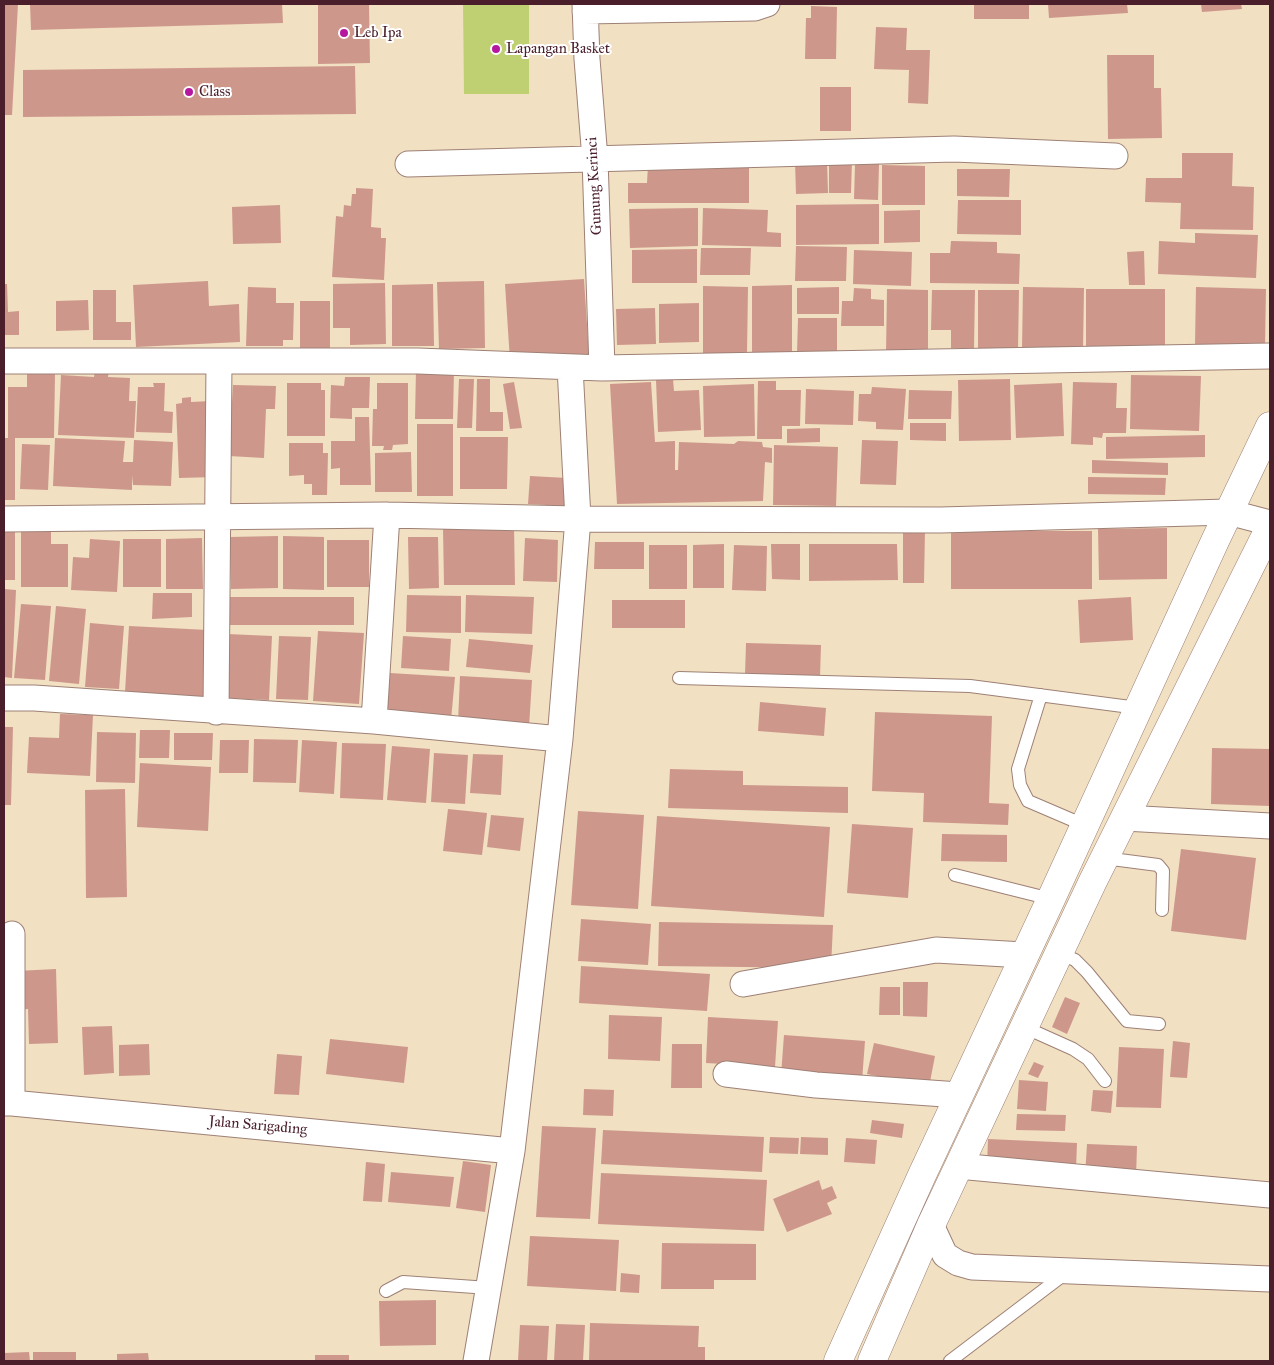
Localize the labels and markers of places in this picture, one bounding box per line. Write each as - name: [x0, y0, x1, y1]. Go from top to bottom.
- place label: Leb Ipa: [354, 24, 402, 42]
- marker: Leb Ipa: [338, 27, 350, 39]
- place label: Lapangan Basket: [506, 40, 610, 58]
- marker: Lapangan Basket: [490, 43, 502, 55]
- place label: Class: [199, 83, 231, 101]
- marker: Class: [183, 86, 195, 98]

